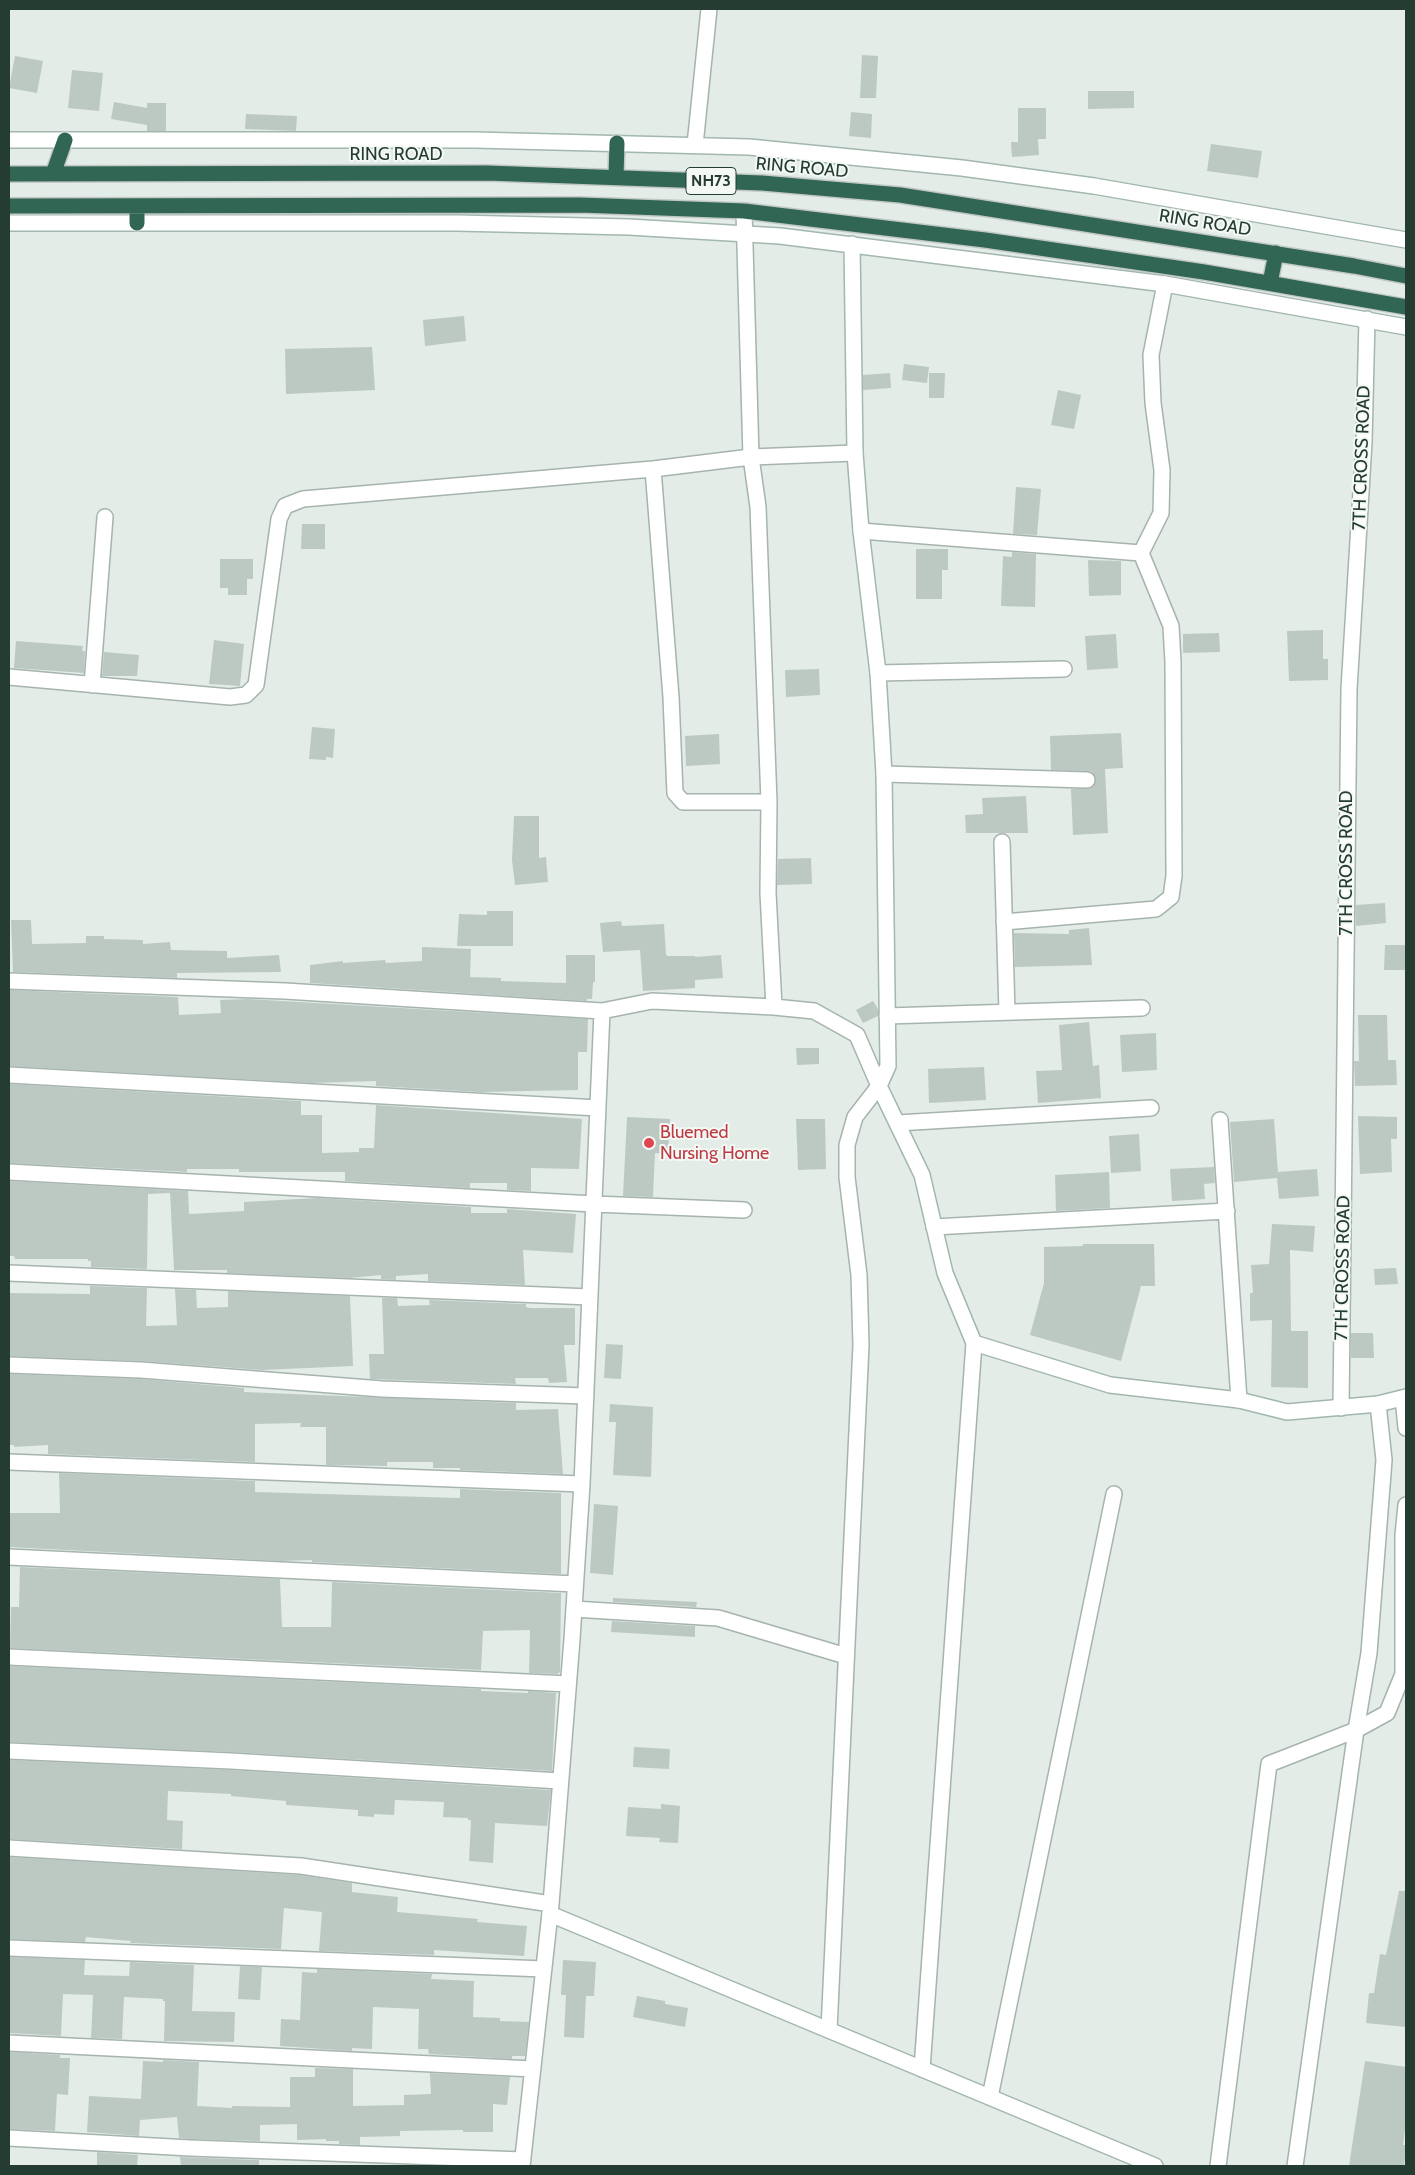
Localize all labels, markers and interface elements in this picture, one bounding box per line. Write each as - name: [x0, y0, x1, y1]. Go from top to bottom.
- street label: RING ROAD: [350, 144, 442, 166]
- street label: RING ROAD: [755, 153, 849, 183]
- road number: NH73: [686, 168, 736, 195]
- street label: RING ROAD: [1157, 205, 1253, 241]
- street label: 7TH CROSS ROAD: [1349, 385, 1375, 531]
- street label: 7TH CROSS ROAD: [1336, 790, 1358, 936]
- place label: Bluemed Nursing Home: [660, 1122, 769, 1164]
- marker: Bluemed Nursing Home: [642, 1136, 656, 1150]
- street label: 7TH CROSS ROAD: [1331, 1195, 1355, 1341]

